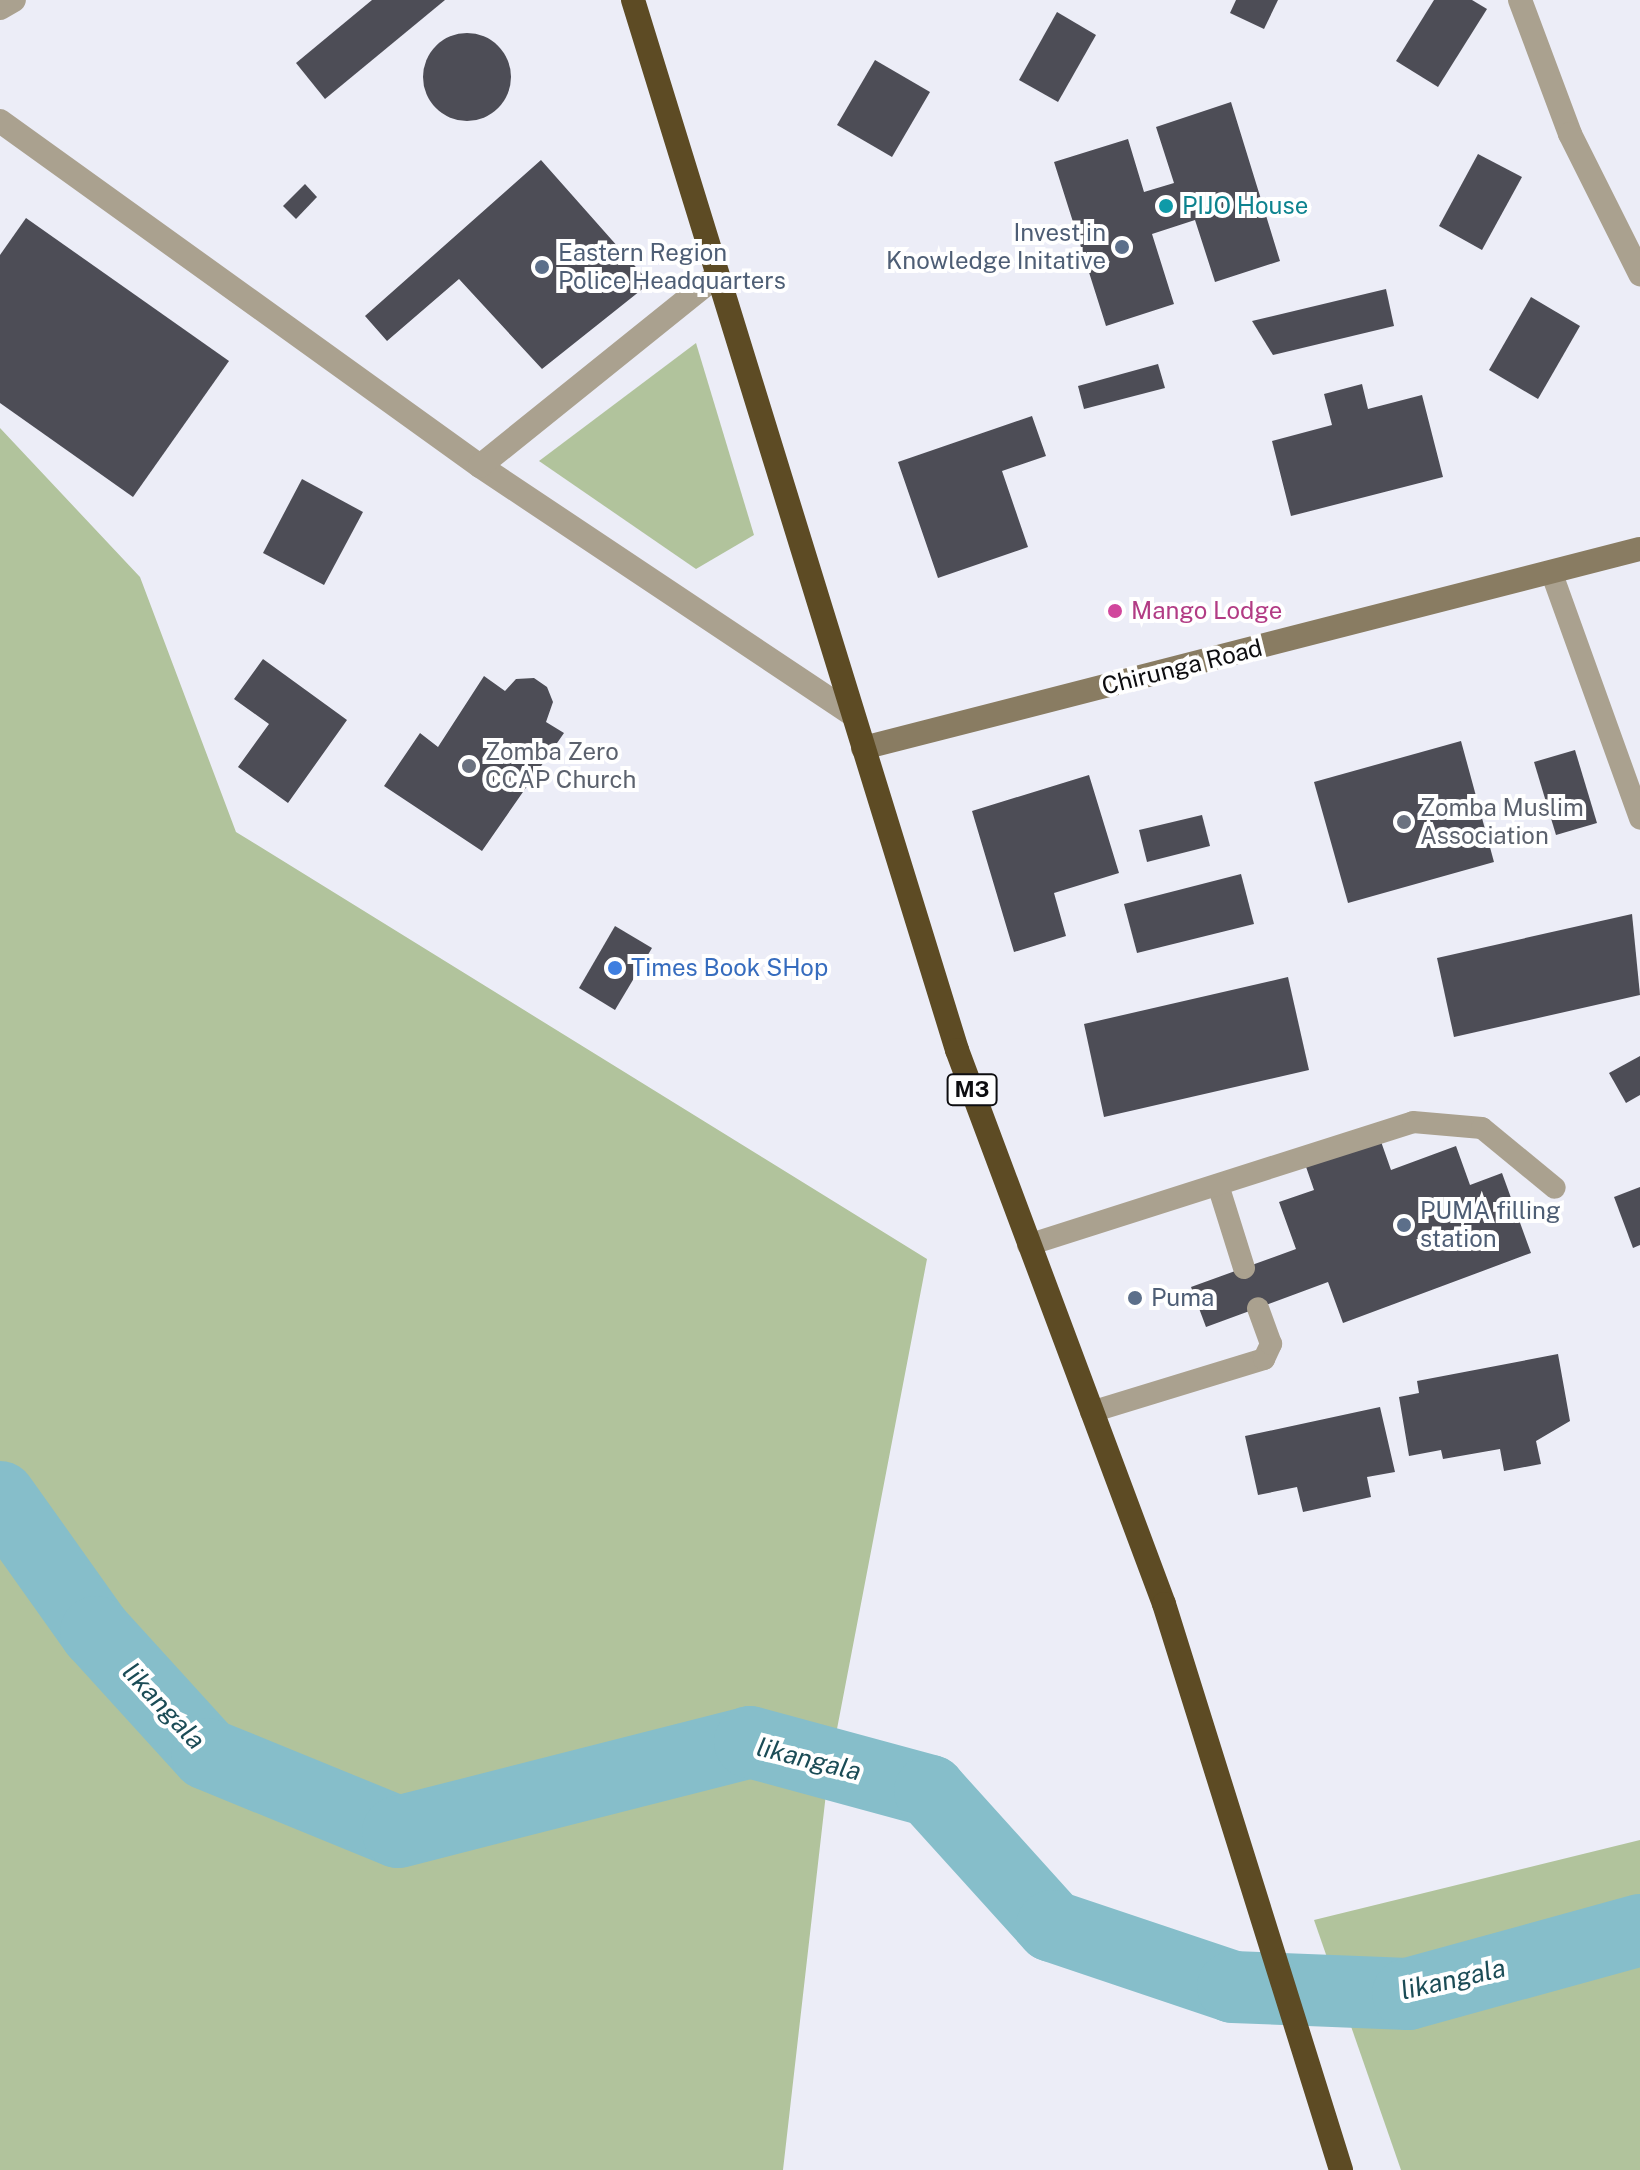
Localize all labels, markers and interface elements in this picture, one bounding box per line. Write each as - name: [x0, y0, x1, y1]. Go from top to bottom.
- place label: PIJO House: [1182, 192, 1308, 220]
- marker: PIJO House: [1157, 197, 1175, 215]
- place label: Invest in Knowledge Initative: [886, 219, 1106, 275]
- marker: Invest in Knowledge Initative: [1113, 238, 1131, 256]
- place label: Eastern Region Police Headquarters: [558, 239, 786, 295]
- marker: Eastern Region Police Headquarters: [533, 258, 551, 276]
- place label: Mango Lodge: [1131, 597, 1283, 625]
- marker: Mango Lodge: [1106, 602, 1124, 620]
- street label: Chirunga Road: [1099, 633, 1265, 701]
- place label: Zomba Zero CCAP Church: [485, 738, 636, 794]
- marker: Zomba Zero CCAP Church: [460, 757, 478, 775]
- place label: Zomba Muslim Association: [1420, 794, 1584, 850]
- marker: Zomba Muslim Association: [1395, 813, 1413, 831]
- place label: Times Book SHop: [631, 954, 828, 982]
- marker: Times Book SHop: [606, 959, 624, 977]
- road number: M3: [946, 1072, 998, 1108]
- place label: PUMA filling station: [1420, 1197, 1561, 1253]
- marker: PUMA filling station: [1395, 1216, 1413, 1234]
- place label: Puma: [1151, 1284, 1214, 1312]
- marker: Puma: [1126, 1289, 1144, 1307]
- water label: likangala: [116, 1656, 212, 1756]
- water label: likangala: [754, 1731, 864, 1787]
- water label: likangala: [1398, 1952, 1508, 2006]

